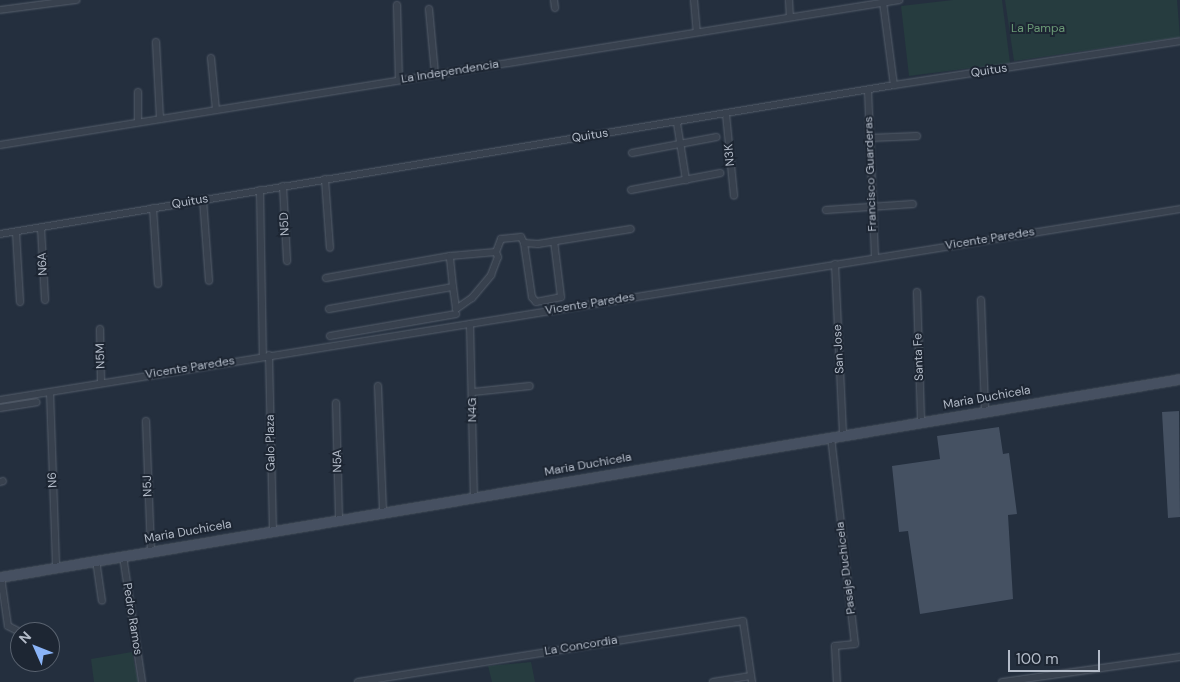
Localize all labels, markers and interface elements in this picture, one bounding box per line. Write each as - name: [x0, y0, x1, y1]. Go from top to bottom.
- park label: La Pampa: [1011, 22, 1065, 36]
- street label: La Independencia: [400, 57, 500, 87]
- street label: Quitus: [970, 61, 1008, 81]
- street label: Francisco Guarderas: [862, 116, 880, 232]
- street label: Quitus: [571, 126, 609, 146]
- street label: N3K: [722, 143, 738, 167]
- street label: Quitus: [171, 192, 209, 212]
- street label: N5D: [277, 212, 293, 236]
- street label: Vicente Paredes: [944, 225, 1036, 253]
- street label: N6A: [35, 252, 51, 276]
- street label: Vicente Paredes: [544, 290, 636, 318]
- street label: San Jose: [831, 324, 847, 374]
- street label: Santa Fe: [911, 333, 927, 381]
- street label: N5M: [93, 343, 109, 369]
- street label: Vicente Paredes: [144, 354, 236, 382]
- street label: Maria Duchicela: [942, 383, 1032, 413]
- street label: N4G: [466, 398, 480, 422]
- street label: Galo Plaza: [263, 414, 279, 472]
- street label: N5A: [331, 449, 345, 473]
- street label: Maria Duchicela: [543, 450, 633, 480]
- street label: N6: [46, 472, 60, 488]
- street label: N5J: [140, 475, 156, 497]
- street label: Maria Duchicela: [143, 517, 233, 547]
- street label: Pasaje Duchicela: [833, 521, 859, 615]
- street label: Pedro Ramos: [119, 582, 145, 656]
- north arrow: [10, 622, 60, 672]
- text: N: [15, 627, 35, 647]
- street label: La Concordia: [543, 633, 619, 659]
- scale bar: [1010, 640, 1102, 672]
- text: 100 m: [1016, 649, 1059, 669]

